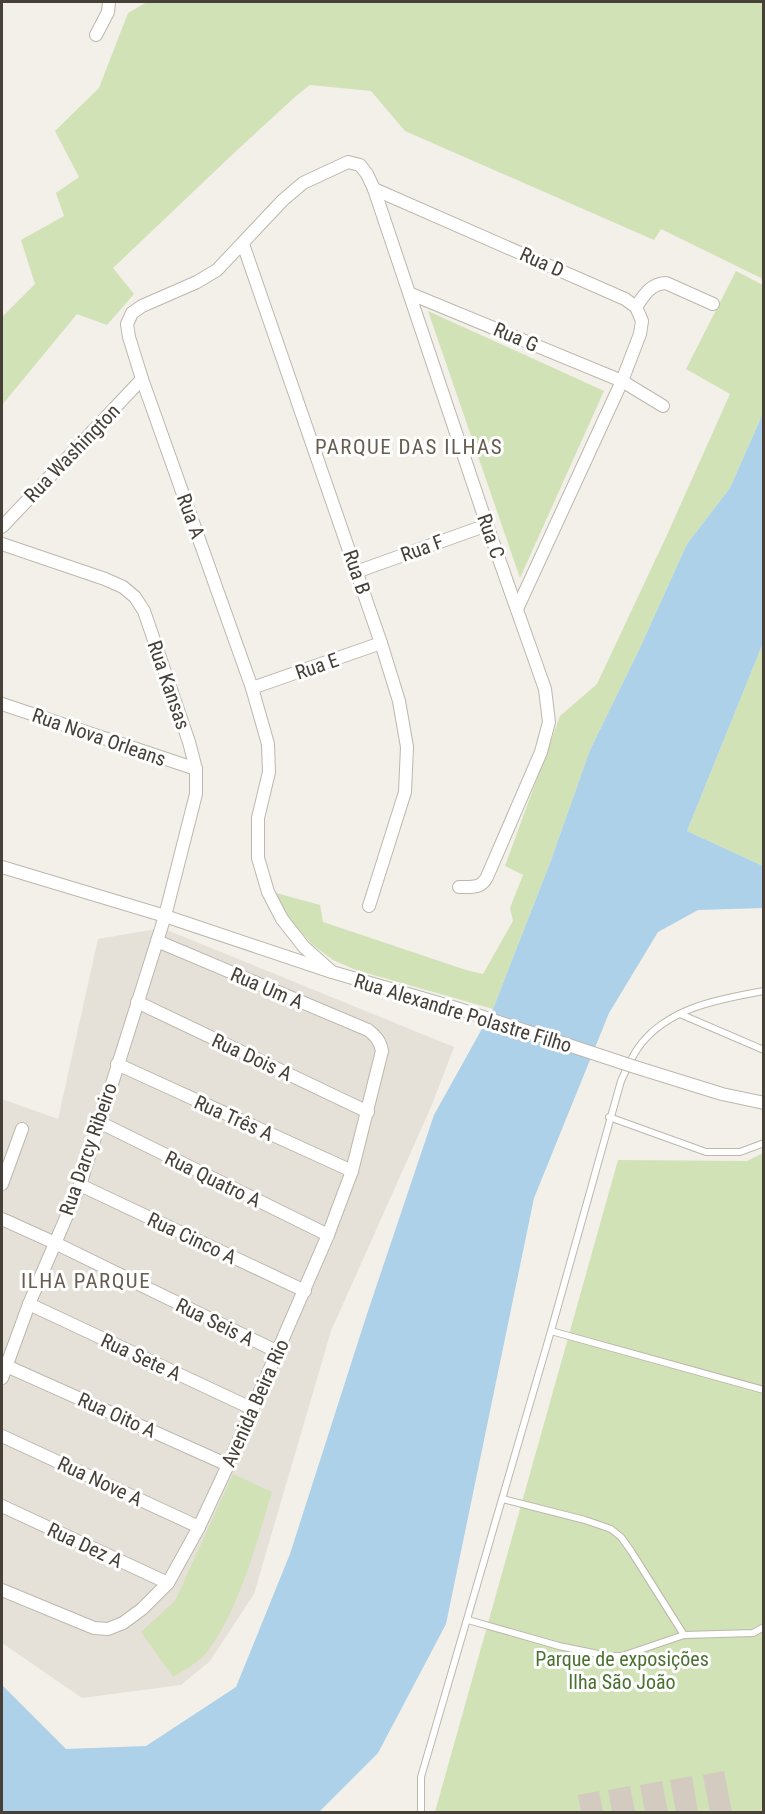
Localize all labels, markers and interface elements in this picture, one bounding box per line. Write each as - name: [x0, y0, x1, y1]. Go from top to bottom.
- street label: Rua D: [516, 242, 568, 282]
- street label: Rua G: [490, 317, 542, 357]
- street label: Rua Washington: [19, 399, 125, 507]
- district label: PARQUE DAS ILHAS: [315, 435, 503, 459]
- street label: Rua A: [172, 490, 210, 542]
- street label: Rua C: [472, 510, 510, 562]
- street label: Rua F: [397, 529, 447, 567]
- street label: Rua B: [338, 547, 376, 597]
- street label: Rua Kansas: [143, 637, 195, 733]
- street label: Rua E: [292, 647, 342, 685]
- street label: Rua Nova Orleans: [29, 703, 169, 771]
- street label: Rua Um A: [227, 962, 307, 1014]
- street label: Rua Alexandre Polastre Filho: [351, 968, 575, 1058]
- street label: Rua Dois A: [208, 1028, 296, 1086]
- street label: Rua Darcy Ribeiro: [54, 1080, 122, 1218]
- street label: Rua Três A: [191, 1090, 278, 1146]
- street label: Rua Quatro A: [161, 1145, 265, 1213]
- street label: Rua Cinco A: [144, 1207, 241, 1269]
- district label: ILHA PARQUE: [21, 1269, 151, 1293]
- street label: Rua Seis A: [172, 1293, 258, 1351]
- street label: Rua Sete A: [97, 1328, 185, 1386]
- street label: Avenida Beira Rio: [216, 1335, 294, 1471]
- street label: Rua Oito A: [74, 1387, 160, 1443]
- street label: Rua Nove A: [54, 1451, 147, 1511]
- street label: Rua Dez A: [44, 1517, 127, 1573]
- park label: Parque de exposições Ilha São João: [535, 1647, 709, 1694]

